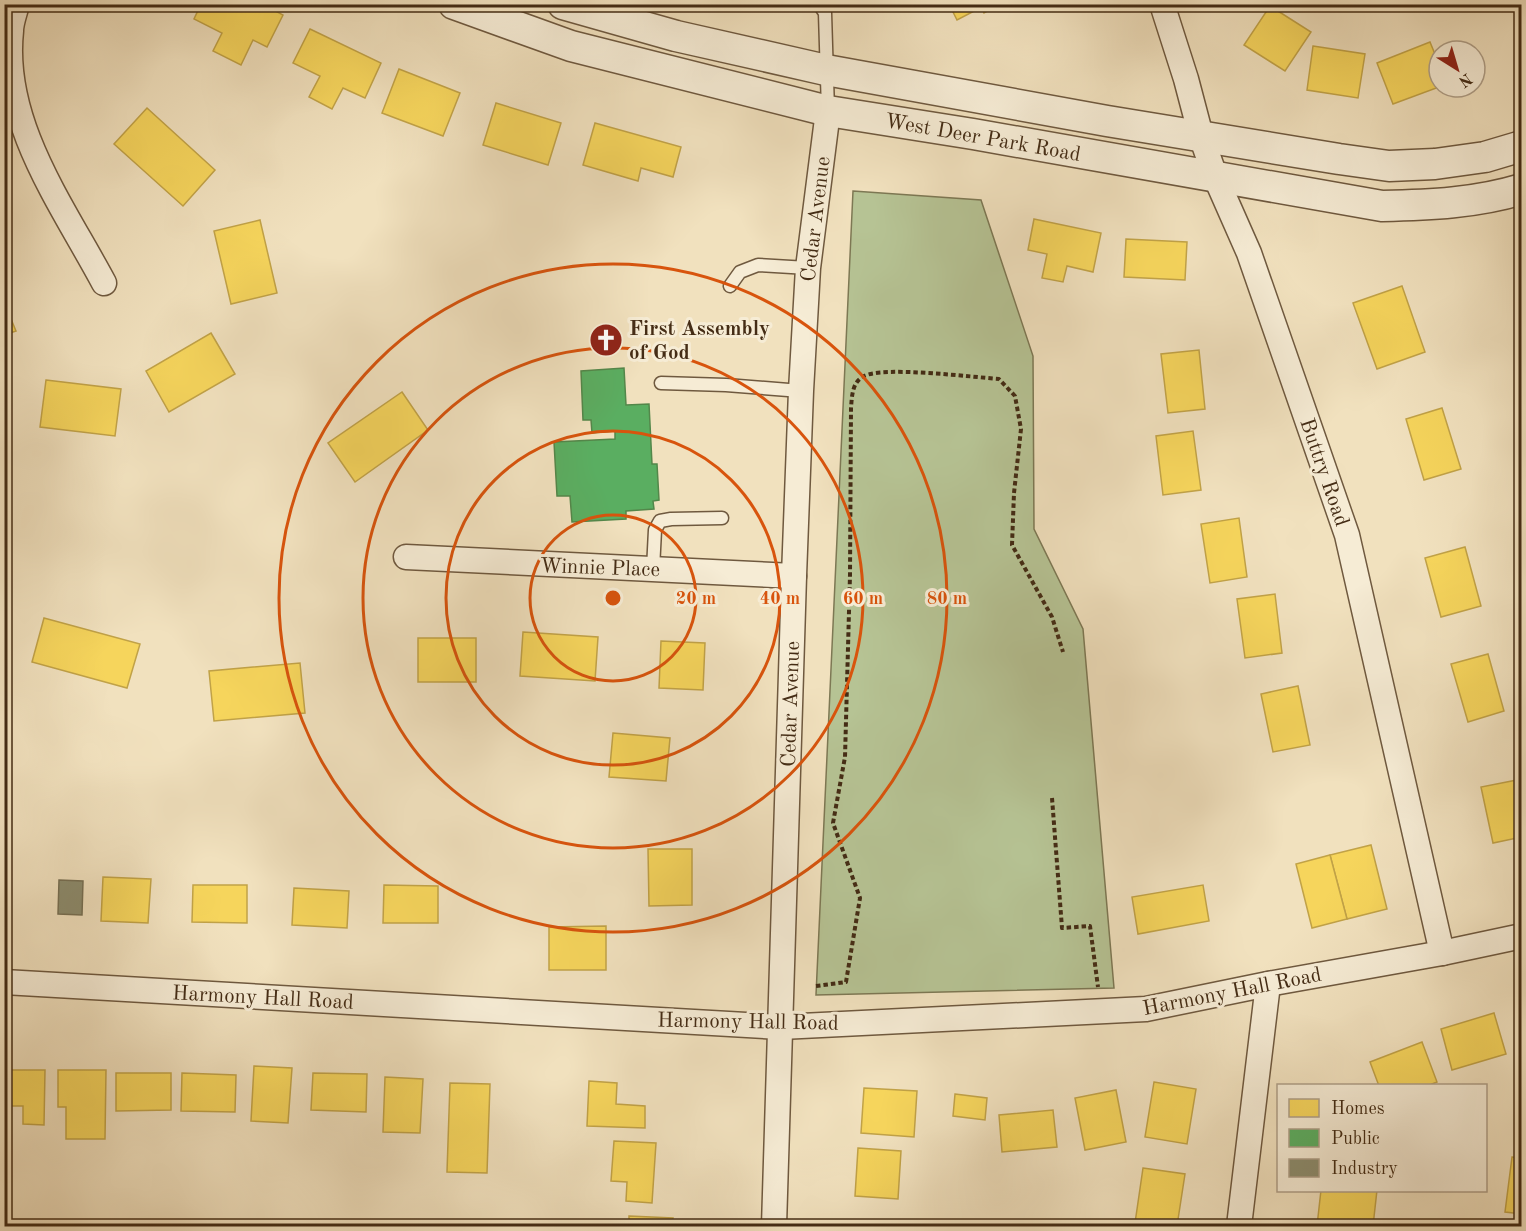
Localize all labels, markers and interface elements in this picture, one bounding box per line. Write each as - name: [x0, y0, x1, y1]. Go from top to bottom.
- north arrow: [1427, 39, 1487, 99]
- text: N: [1455, 69, 1475, 90]
- street label: West Deer Park Road: [883, 111, 1082, 166]
- street label: Cedar Avenue: [798, 155, 835, 283]
- place label: First Assembly of God: [629, 319, 770, 364]
- church icon: First Assembly of God: [588, 322, 624, 358]
- street label: Buttry Road: [1295, 416, 1352, 529]
- street label: Winnie Place: [540, 556, 660, 581]
- centre of rings: [603, 588, 623, 608]
- text: 20 m: [676, 590, 716, 608]
- text: 40 m: [760, 590, 800, 608]
- text: 60 m: [843, 590, 883, 608]
- text: 80 m: [927, 590, 967, 608]
- street label: Cedar Avenue: [779, 641, 804, 768]
- street label: Harmony Hall Road: [1141, 965, 1324, 1020]
- street label: Harmony Hall Road: [172, 983, 354, 1014]
- street label: Harmony Hall Road: [657, 1010, 839, 1035]
- legend: [1277, 1084, 1487, 1192]
- text: Homes: [1331, 1100, 1385, 1118]
- text: Public: [1331, 1130, 1380, 1148]
- text: Industry: [1331, 1160, 1398, 1178]

